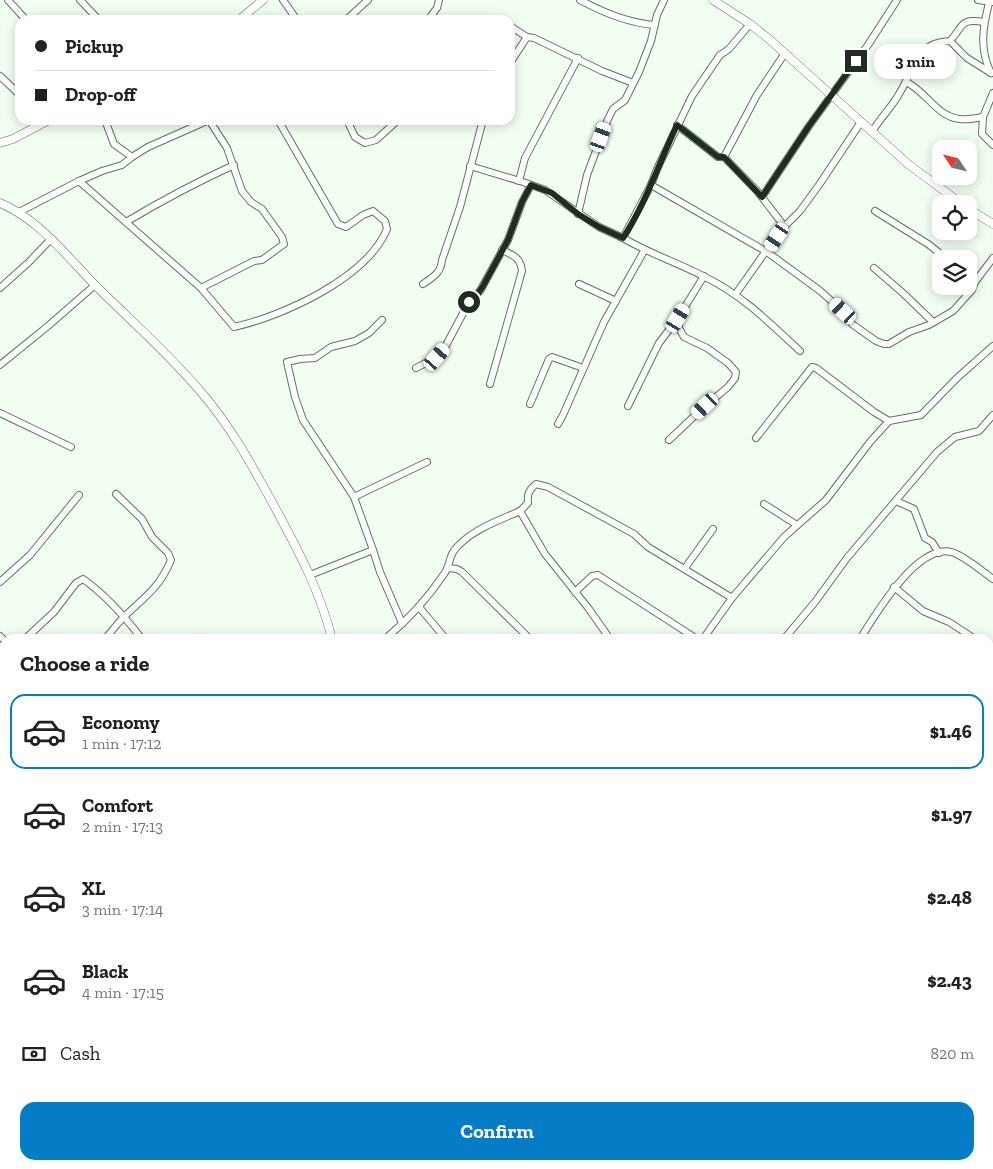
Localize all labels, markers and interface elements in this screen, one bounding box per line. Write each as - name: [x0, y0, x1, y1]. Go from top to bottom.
- text: Pickup: [65, 35, 123, 58]
- callout: 3 min: [874, 44, 956, 78]
- route end: [845, 50, 867, 72]
- text: 3 min: [895, 52, 935, 71]
- text: Drop-off: [65, 83, 136, 106]
- car: [588, 120, 613, 154]
- north arrow: [932, 140, 978, 185]
- map controls: [932, 140, 977, 295]
- button: locate: [932, 195, 977, 240]
- car: [762, 220, 791, 254]
- button: layers: [932, 250, 977, 295]
- route start: [458, 291, 480, 313]
- car: [826, 295, 859, 327]
- car: [663, 301, 692, 335]
- car: [421, 341, 452, 373]
- car: [688, 390, 721, 422]
- text: Choose a ride: [20, 650, 150, 677]
- icon: car: [22, 709, 67, 754]
- text: Economy: [82, 711, 160, 734]
- text: $1.46: [930, 720, 972, 743]
- text: 1 min · 17:12: [82, 734, 161, 753]
- icon: car: [22, 792, 67, 837]
- text: Comfort: [82, 794, 153, 817]
- text: $1.97: [931, 803, 972, 826]
- text: 2 min · 17:13: [82, 817, 163, 836]
- icon: car: [22, 875, 67, 920]
- text: XL: [82, 877, 105, 900]
- text: $2.48: [927, 886, 972, 909]
- text: 3 min · 17:14: [82, 900, 163, 919]
- icon: car: [22, 958, 67, 1003]
- text: Black: [82, 960, 128, 983]
- text: $2.43: [927, 969, 972, 992]
- text: 4 min · 17:15: [82, 983, 164, 1002]
- icon: cash: [20, 1040, 48, 1068]
- text: Cash: [60, 1042, 100, 1065]
- text: 820 m: [930, 1044, 974, 1063]
- button: Confirm: [20, 1102, 974, 1160]

